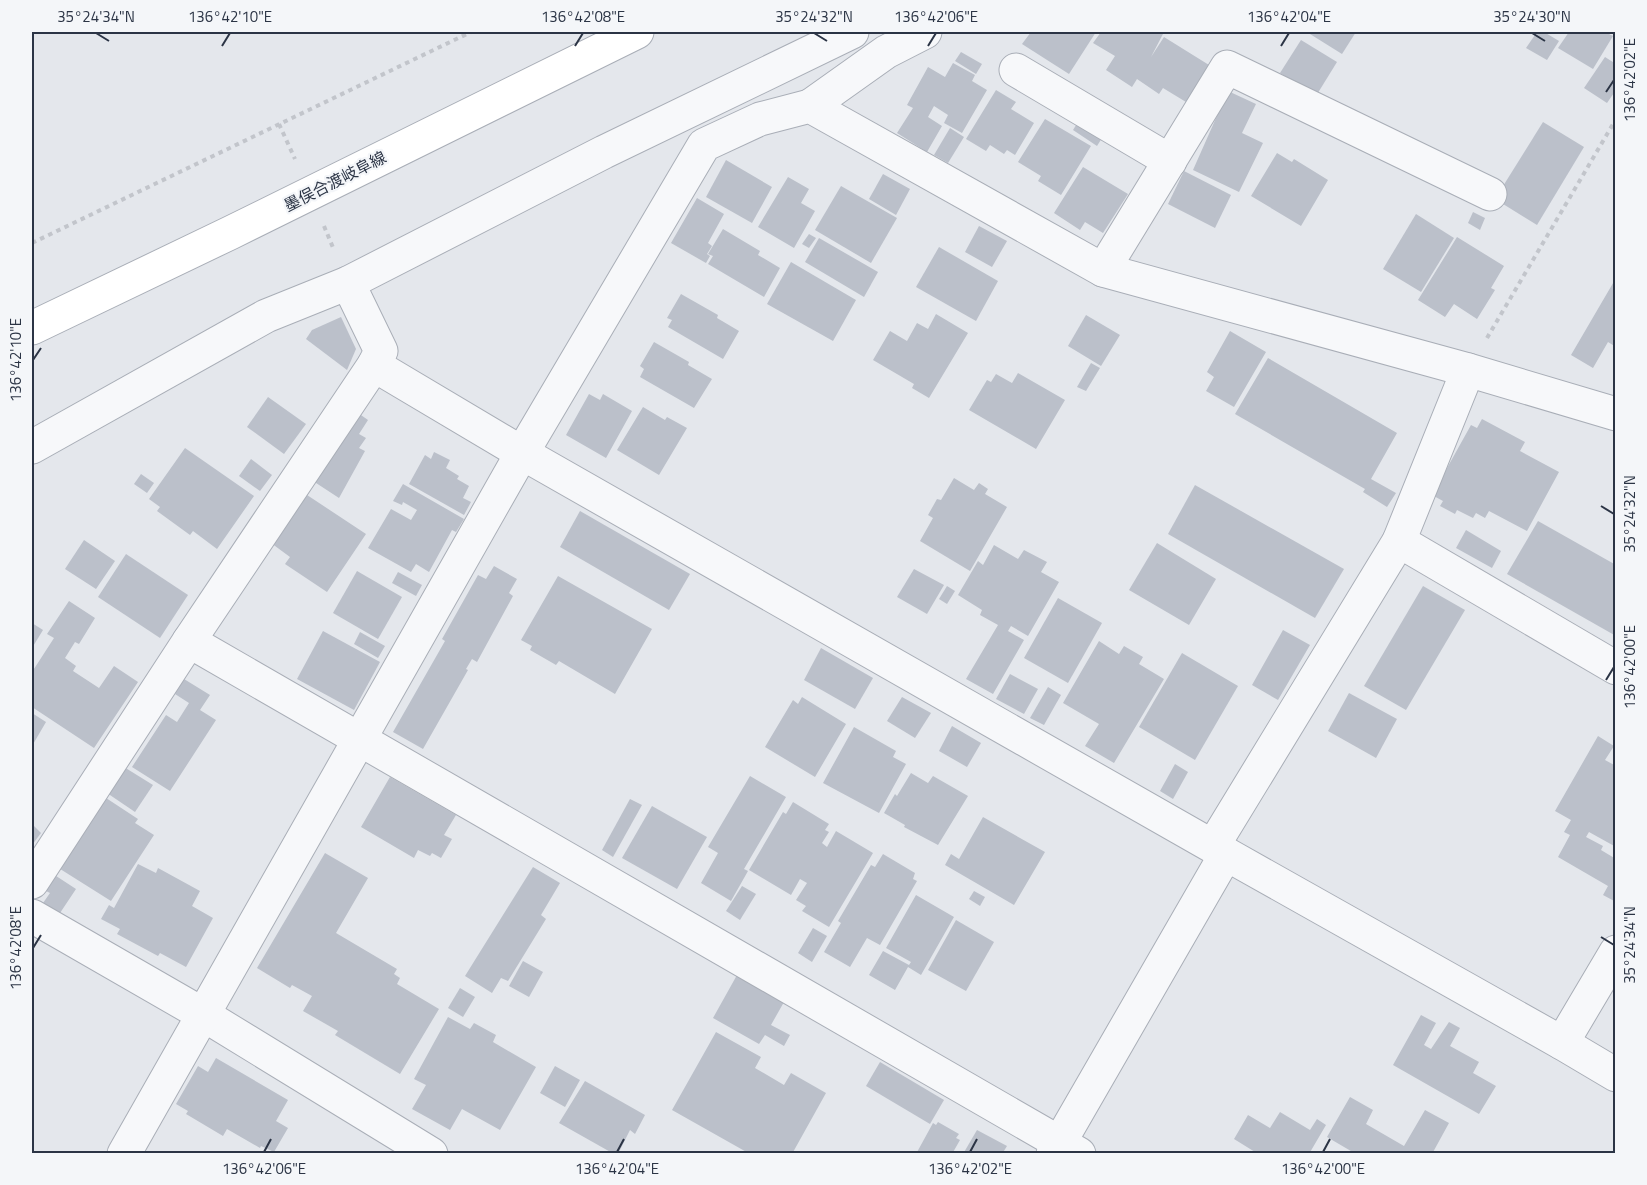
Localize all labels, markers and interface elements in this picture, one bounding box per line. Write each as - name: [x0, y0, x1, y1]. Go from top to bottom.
- text: 35°24'34"N: [57, 5, 135, 28]
- text: 136°42'10"E: [188, 5, 272, 28]
- text: 136°42'08"E: [541, 5, 625, 28]
- text: 35°24'32"N: [775, 5, 853, 28]
- text: 136°42'06"E: [894, 5, 978, 28]
- text: 136°42'04"E: [1247, 5, 1331, 28]
- text: 35°24'30"N: [1493, 5, 1571, 28]
- text: 136°42'02"E: [1618, 38, 1641, 122]
- street label: 墨俣合渡岐阜線: [280, 145, 390, 217]
- text: 136°42'10"E: [4, 318, 27, 402]
- text: 35°24'32"N: [1618, 475, 1641, 553]
- text: 136°42'00"E: [1618, 625, 1641, 709]
- text: 136°42'08"E: [4, 906, 27, 990]
- text: 35°24'34"N: [1618, 906, 1641, 984]
- text: 136°42'06"E: [222, 1157, 306, 1180]
- text: 136°42'04"E: [575, 1157, 659, 1180]
- text: 136°42'02"E: [928, 1157, 1012, 1180]
- text: 136°42'00"E: [1281, 1157, 1365, 1180]

